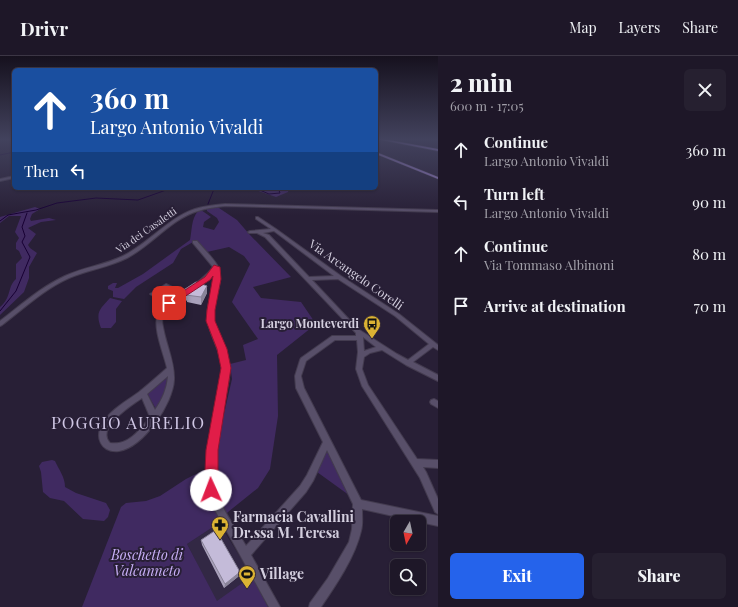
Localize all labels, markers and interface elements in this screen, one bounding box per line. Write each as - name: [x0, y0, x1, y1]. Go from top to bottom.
- text: Drivr: [20, 15, 68, 41]
- text: Map: [569, 18, 597, 37]
- text: Layers: [619, 18, 660, 37]
- text: Share: [682, 18, 718, 37]
- text: 2 min: [450, 66, 513, 98]
- button: close: [684, 69, 726, 111]
- text: 360 m: [90, 79, 169, 116]
- icon: ahead: [24, 84, 76, 136]
- text: 600 m · 17:05: [450, 97, 524, 114]
- text: Largo Antonio Vivaldi: [90, 115, 263, 139]
- text: Continue: [484, 132, 548, 152]
- icon: ahead: [450, 139, 472, 161]
- text: 360 m: [685, 140, 726, 160]
- text: Largo Antonio Vivaldi: [484, 152, 609, 169]
- icon: left: [67, 160, 89, 182]
- text: Then: [24, 161, 59, 181]
- text: Turn left: [484, 184, 545, 204]
- icon: left: [450, 191, 472, 213]
- text: 90 m: [692, 192, 726, 212]
- street label: Via dei Casaletti: [112, 204, 179, 257]
- text: Largo Antonio Vivaldi: [484, 204, 609, 221]
- street label: Via Arcangelo Corelli: [305, 235, 408, 313]
- text: Continue: [484, 236, 548, 256]
- icon: ahead: [450, 243, 472, 265]
- text: 80 m: [692, 244, 726, 264]
- text: Via Tommaso Albinoni: [484, 256, 614, 273]
- pin: [152, 286, 186, 320]
- icon: arrive: [158, 292, 180, 314]
- icon: arrive: [450, 295, 472, 317]
- text: Arrive at destination: [484, 296, 626, 316]
- text: 70 m: [694, 296, 726, 316]
- bus stop icon: Largo Monteverdi: [362, 314, 382, 339]
- place label: Largo Monteverdi: [260, 315, 359, 331]
- district label: POGGIO AURELIO: [51, 411, 205, 433]
- position arrow: [190, 469, 232, 511]
- place label: Farmacia Cavallini Dr.ssa M. Teresa: [233, 507, 355, 542]
- pharmacy icon: Farmacia Cavallini Dr.ssa M. Teresa: [210, 515, 230, 540]
- north arrow: [390, 515, 426, 551]
- map controls: [390, 515, 426, 595]
- park label: Boschetto di Valcanneto: [110, 545, 184, 580]
- button: Exit: [450, 553, 584, 599]
- button: Share: [592, 553, 726, 599]
- button: search: [390, 559, 426, 595]
- sports icon: Village: [237, 564, 257, 589]
- place label: Village: [259, 564, 304, 583]

